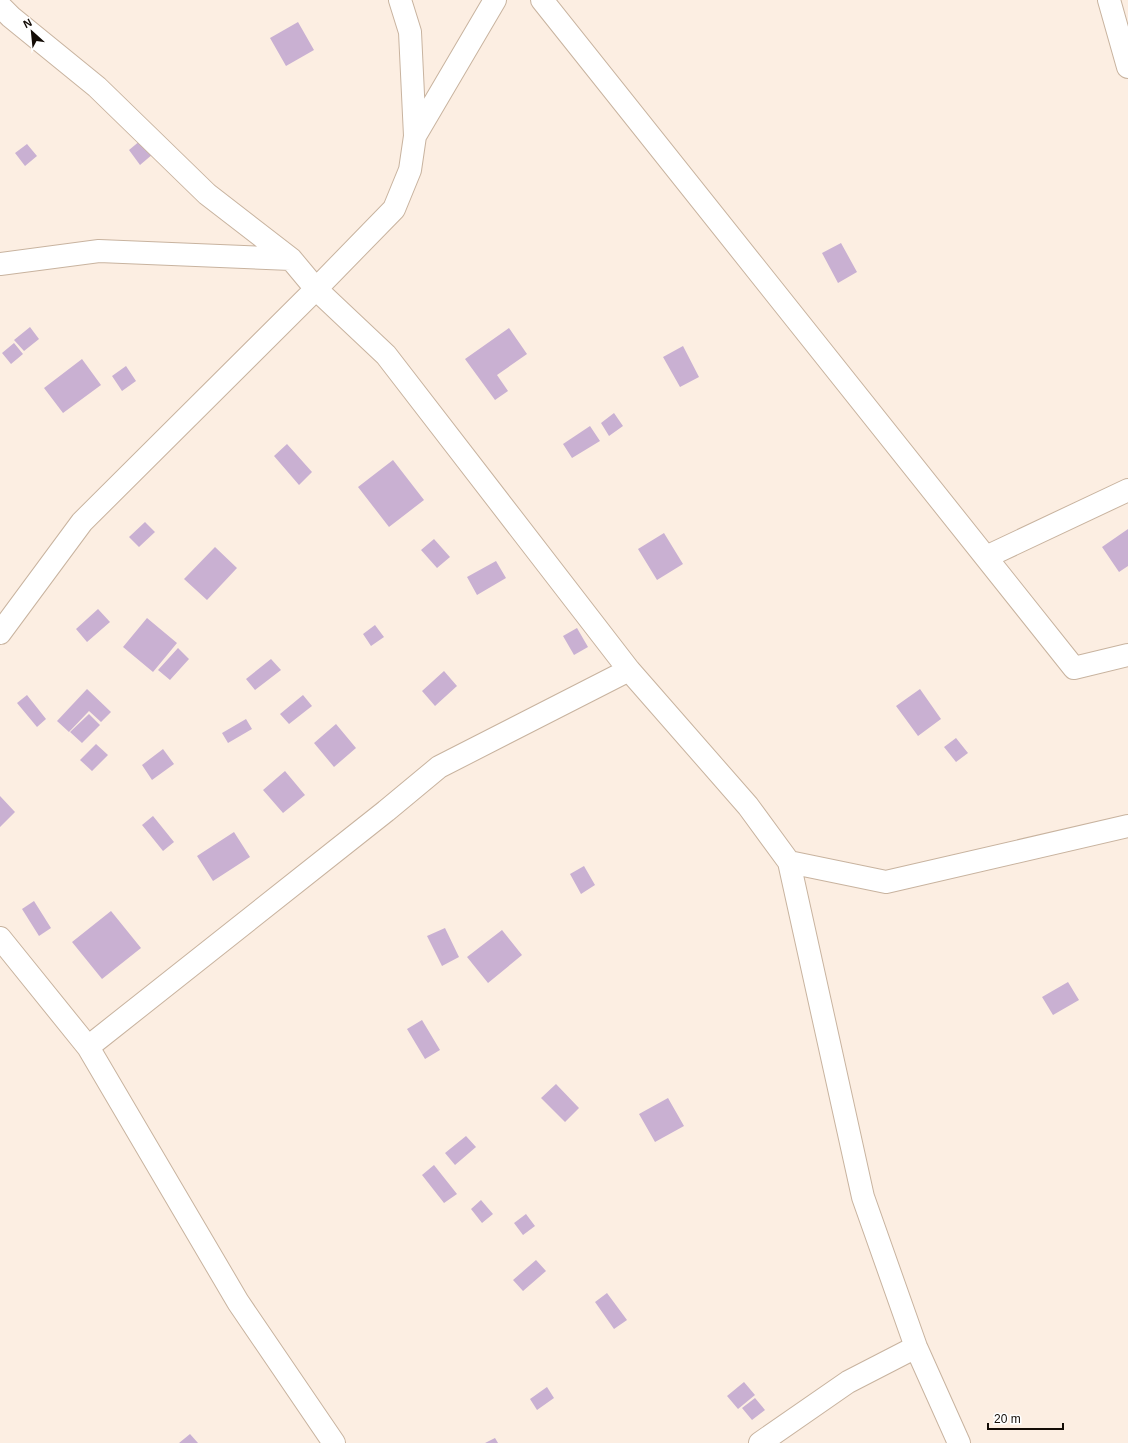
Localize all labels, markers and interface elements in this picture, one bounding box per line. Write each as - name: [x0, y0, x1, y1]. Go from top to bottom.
- north arrow: [12, 12, 52, 52]
- text: N: [21, 16, 34, 30]
- scale bar: [988, 1405, 1063, 1431]
- text: 20 m: [994, 1412, 1021, 1426]

